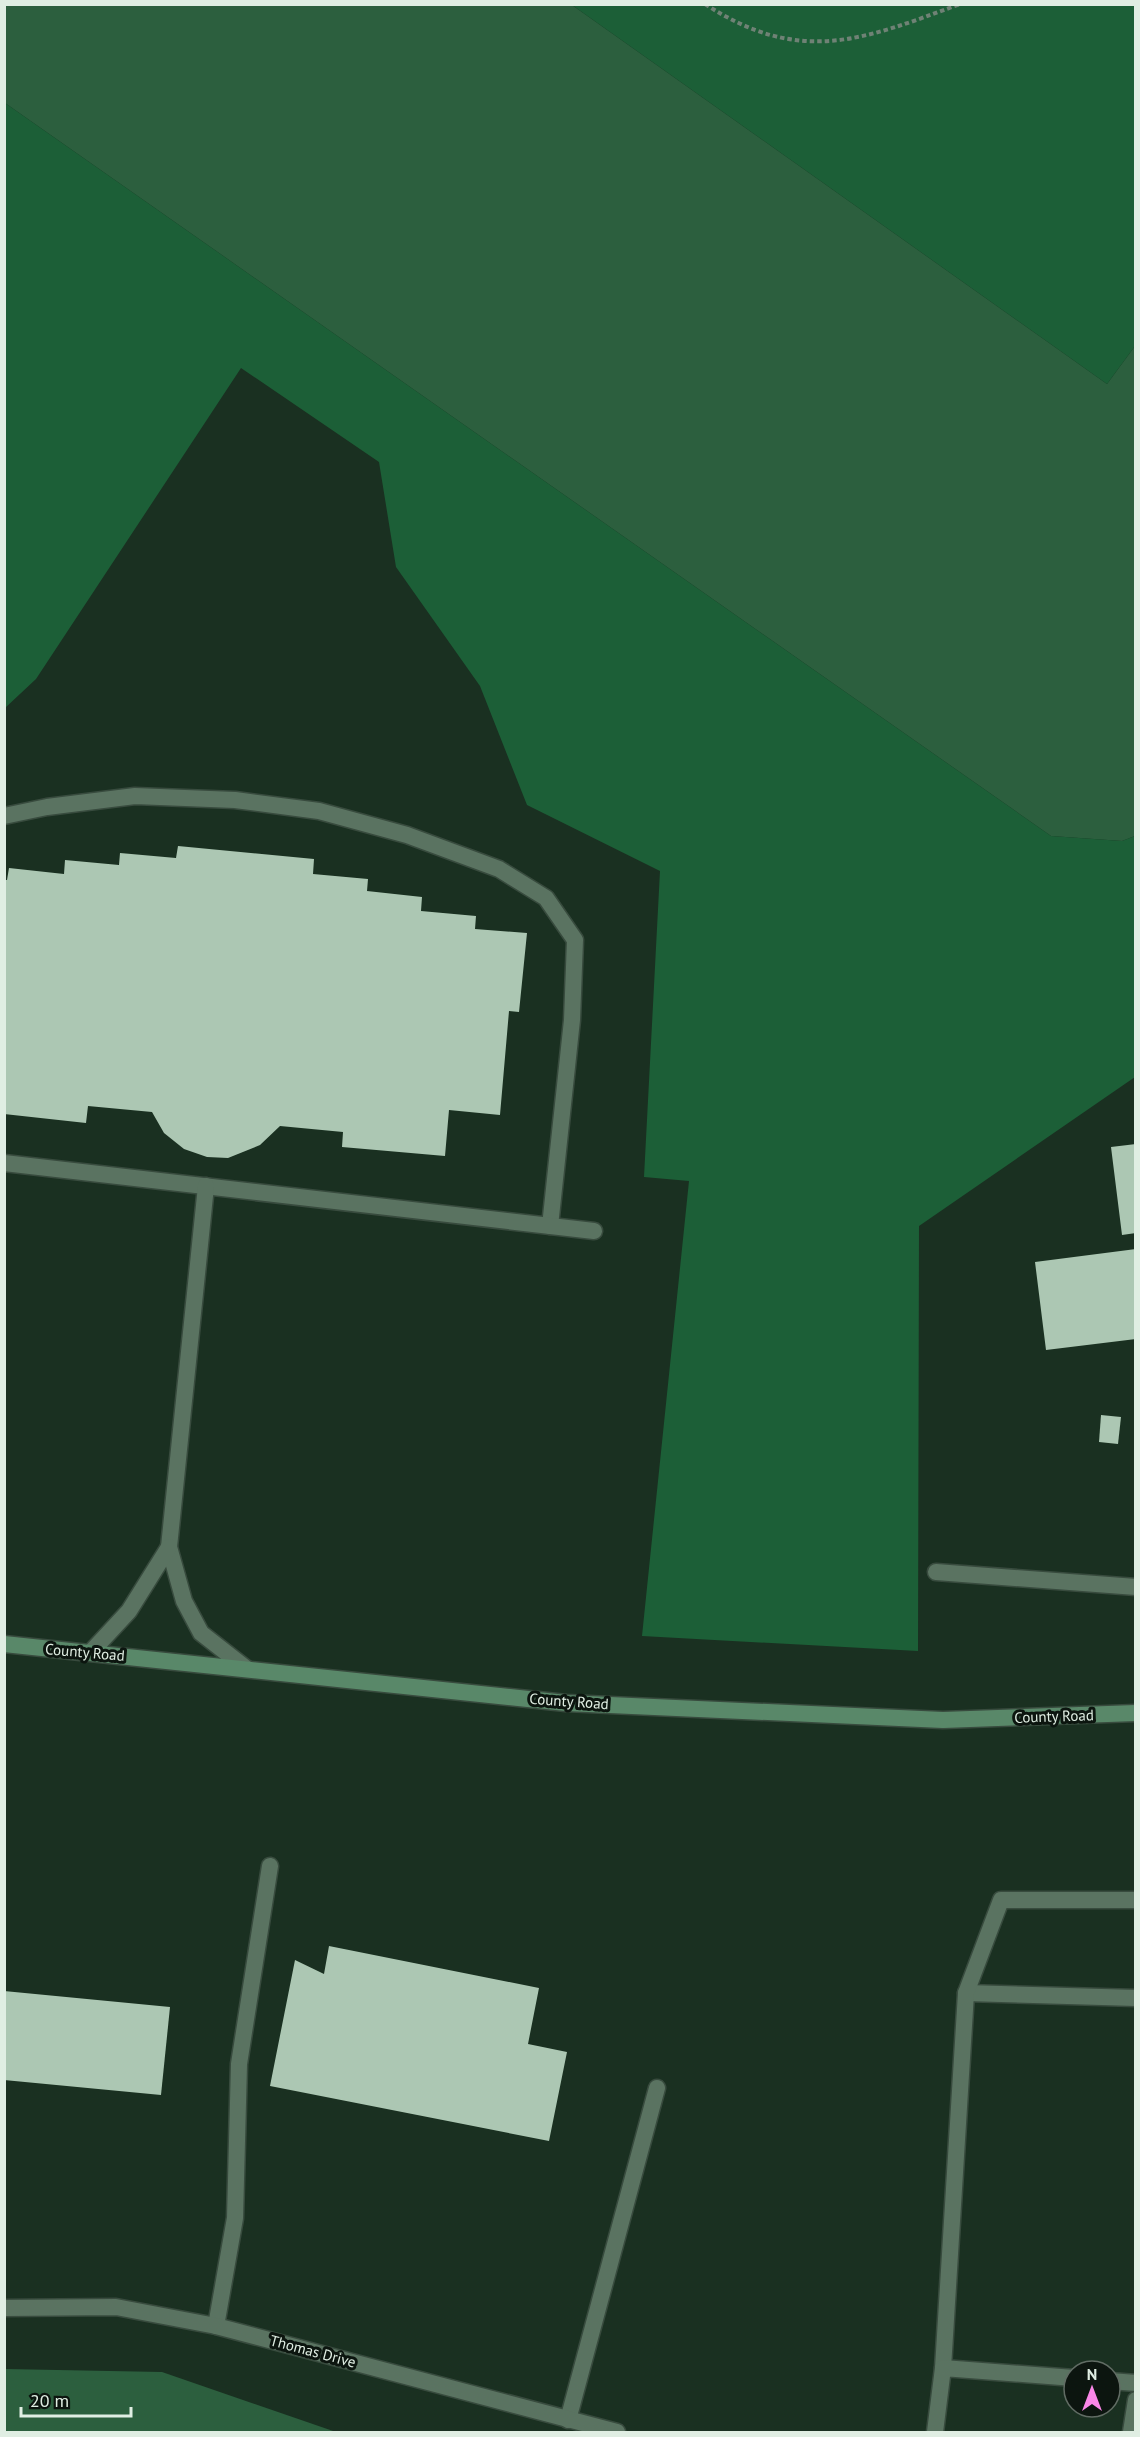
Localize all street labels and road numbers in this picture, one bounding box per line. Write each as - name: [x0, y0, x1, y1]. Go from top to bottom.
- street label: County Road: [44, 1639, 126, 1665]
- street label: County Road: [529, 1689, 609, 1713]
- street label: County Road: [1014, 1705, 1094, 1727]
- street label: Thomas Drive: [268, 2330, 358, 2372]

